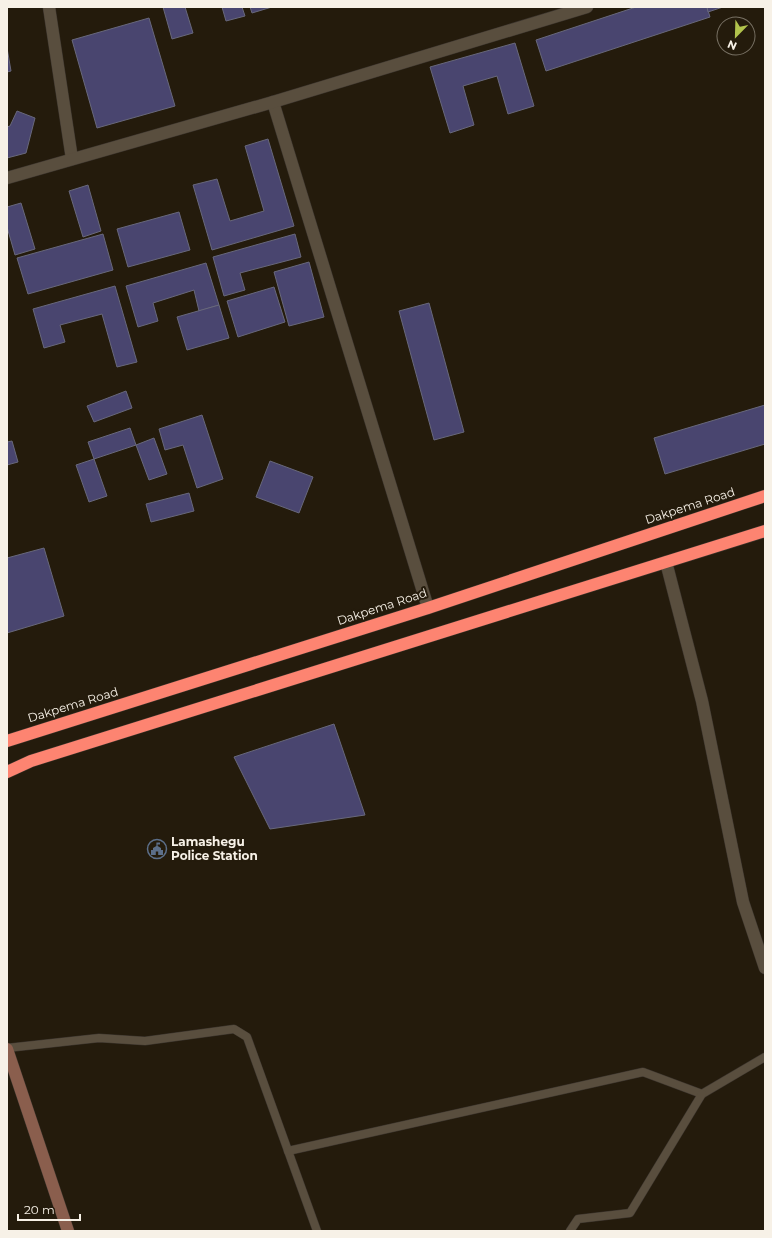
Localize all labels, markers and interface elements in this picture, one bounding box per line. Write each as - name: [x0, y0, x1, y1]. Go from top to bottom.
- north arrow: [716, 16, 756, 56]
- text: N: [725, 37, 739, 53]
- street label: Dakpema Road: [643, 484, 737, 527]
- street label: Dakpema Road: [335, 585, 429, 628]
- street label: Dakpema Road: [26, 684, 120, 725]
- place label: Lamashegu Police Station: [171, 834, 258, 863]
- public building icon: Lamashegu Police Station: [146, 838, 168, 860]
- scale bar: [18, 1196, 80, 1222]
- text: 20 m: [24, 1202, 55, 1217]

